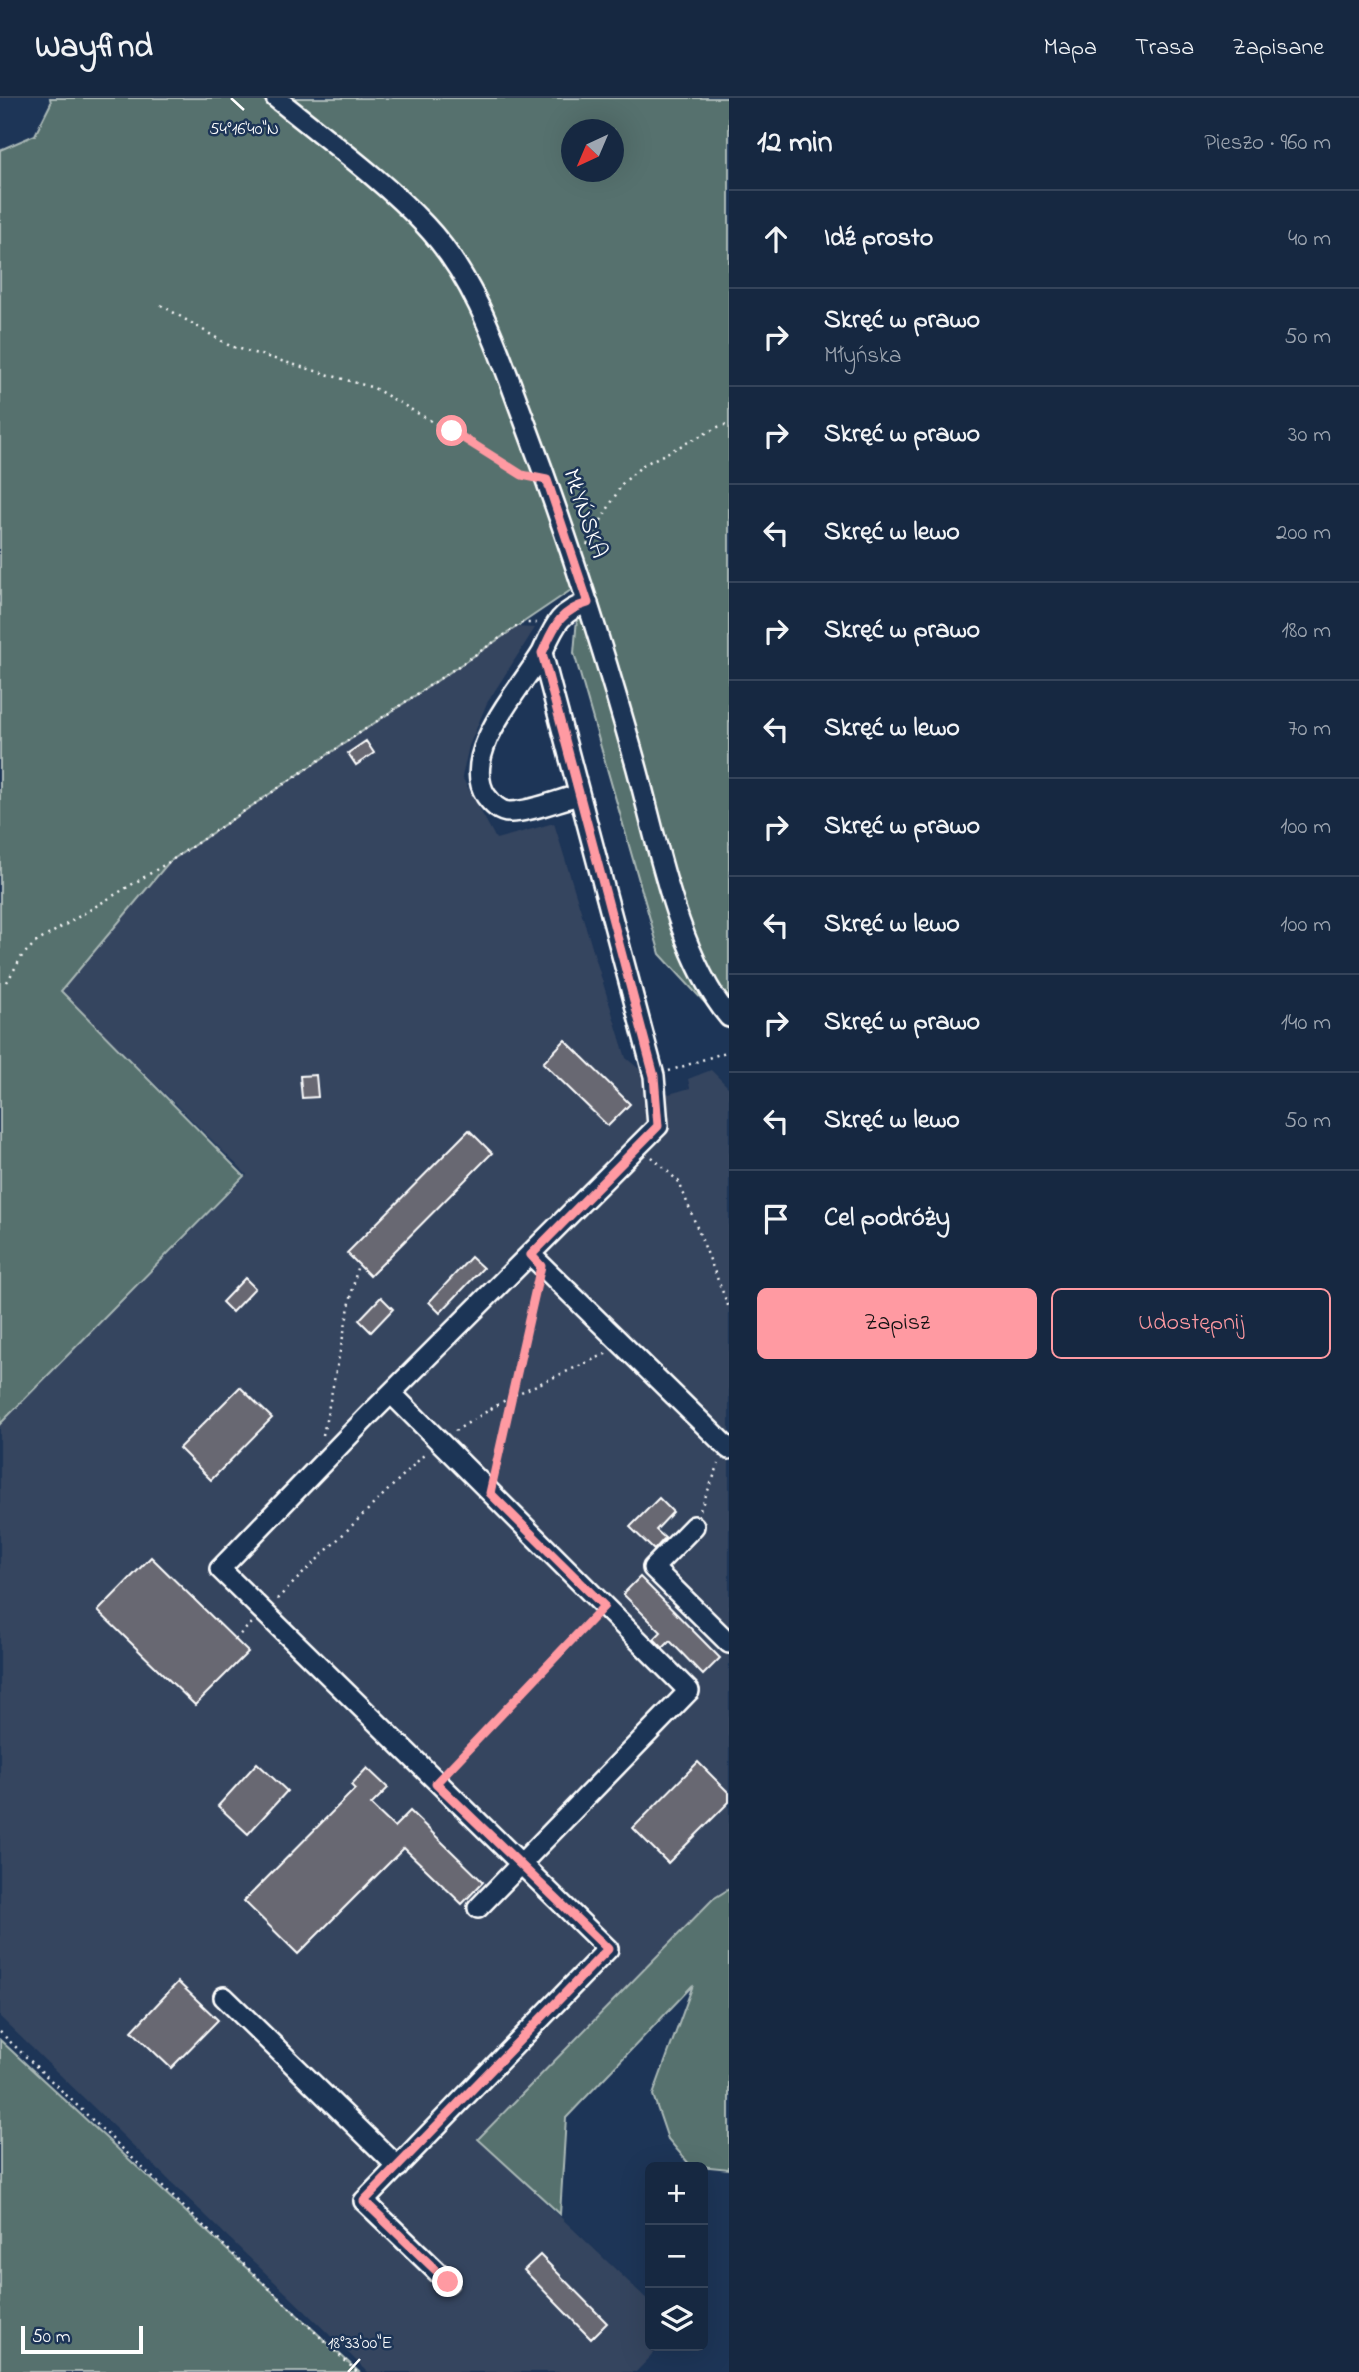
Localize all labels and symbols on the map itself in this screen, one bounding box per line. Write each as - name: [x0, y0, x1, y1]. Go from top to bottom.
- text: 54°16'40"N: [209, 117, 279, 143]
- north arrow: [561, 119, 624, 182]
- route start: [436, 415, 467, 446]
- street label: MŁYŃSKA: [552, 465, 616, 563]
- route end: [432, 2266, 463, 2297]
- scale bar: [21, 2323, 144, 2355]
- text: 18°33'00"E: [328, 2331, 392, 2357]

